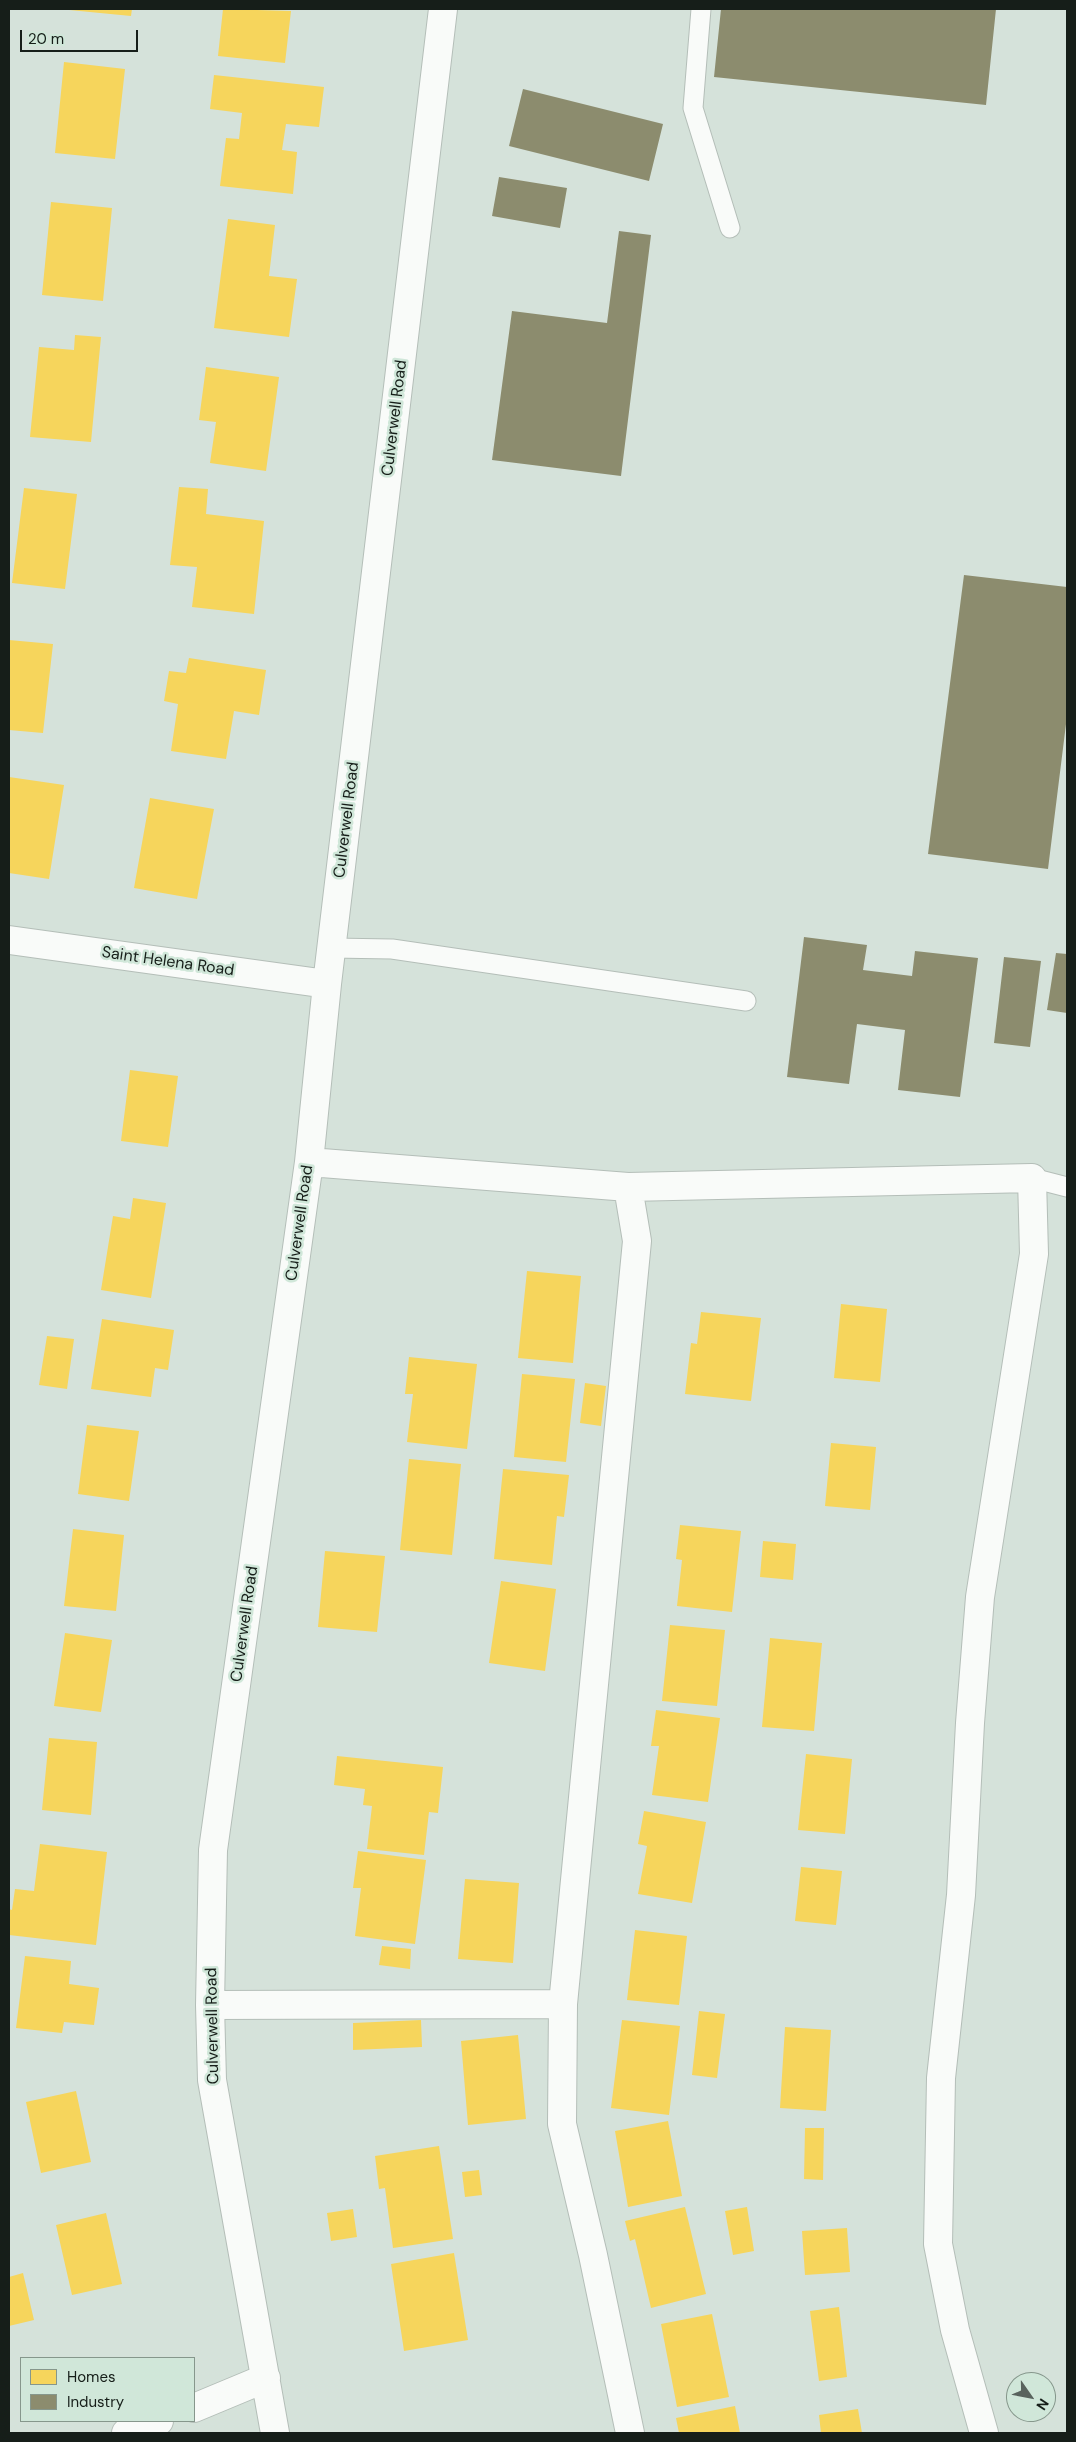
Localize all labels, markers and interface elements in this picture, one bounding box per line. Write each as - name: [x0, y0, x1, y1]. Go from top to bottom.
- scale bar: [22, 20, 140, 52]
- text: 20 m: [28, 29, 64, 49]
- street label: Culverwell Road: [378, 359, 412, 477]
- street label: Culverwell Road: [330, 761, 364, 879]
- street label: Saint Helena Road: [101, 943, 235, 981]
- street label: Culverwell Road: [282, 1164, 318, 1282]
- street label: Culverwell Road: [227, 1565, 263, 1683]
- street label: Culverwell Road: [202, 1967, 224, 2085]
- legend: [20, 2357, 195, 2422]
- text: Homes: [67, 2367, 116, 2387]
- north arrow: [1006, 2372, 1056, 2422]
- text: Industry: [67, 2392, 124, 2412]
- text: N: [1032, 2395, 1053, 2414]

